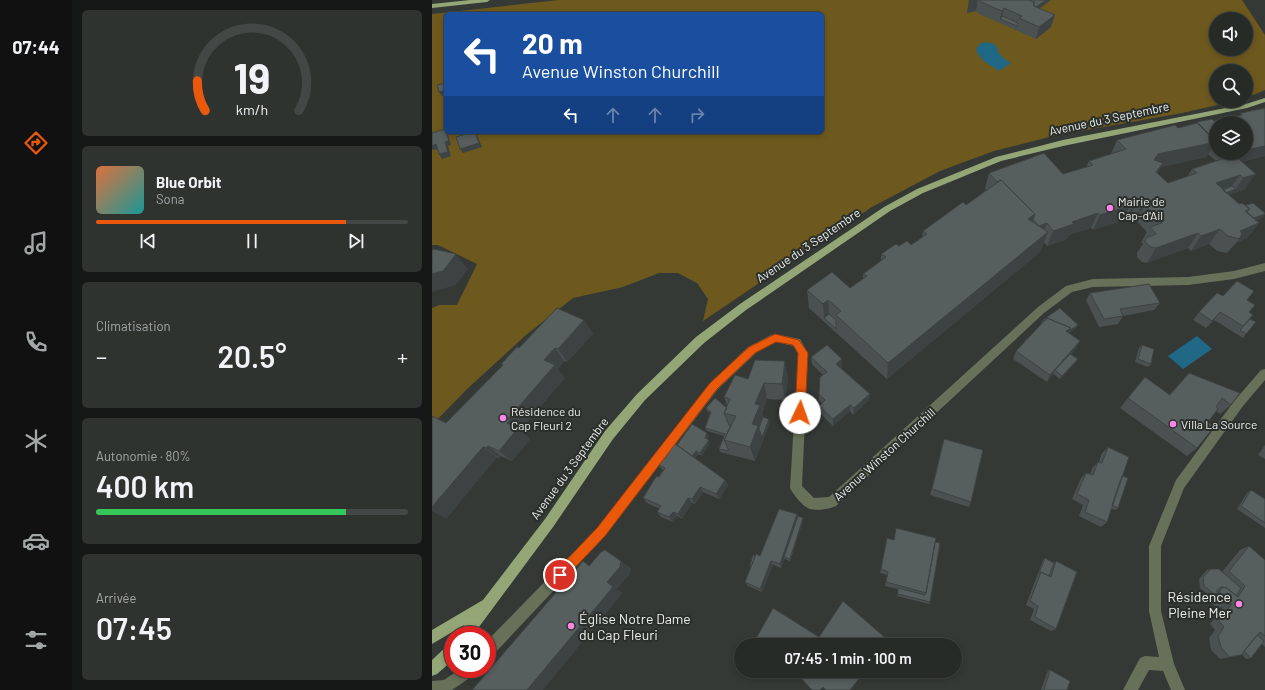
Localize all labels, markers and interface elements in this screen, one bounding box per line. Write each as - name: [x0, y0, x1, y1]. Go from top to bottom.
- map controls: [1209, 12, 1253, 160]
- button: sound: [1209, 12, 1253, 56]
- text: 20 m: [522, 26, 583, 60]
- icon: left: [456, 28, 508, 80]
- text: 07:44: [12, 36, 60, 58]
- text: 19: [234, 52, 270, 102]
- text: Avenue Winston Churchill: [522, 60, 720, 82]
- button: search: [1209, 64, 1253, 108]
- street label: Avenue du 3 Septembre: [1048, 98, 1170, 138]
- text: km/h: [236, 101, 268, 118]
- icon: left: [560, 104, 582, 126]
- icon: ahead: [602, 104, 624, 126]
- icon: ahead: [644, 104, 666, 126]
- icon: right: [686, 104, 708, 126]
- button: layers: [1209, 116, 1253, 160]
- icon: directions: [22, 129, 50, 157]
- text: Blue Orbit: [156, 173, 221, 191]
- text: Sona: [156, 191, 184, 207]
- place label: Mairie de Cap-d'Ail: [1118, 194, 1165, 222]
- marker: Mairie de Cap-d'Ail: [1105, 203, 1115, 213]
- street label: Avenue du 3 Septembre: [753, 205, 863, 285]
- icon: music: [22, 229, 50, 257]
- icon: previous: [137, 230, 159, 252]
- icon: pause: [241, 230, 263, 252]
- icon: next: [345, 230, 367, 252]
- text: Climatisation: [96, 318, 171, 334]
- icon: phone: [22, 328, 50, 356]
- text: 20.5°: [218, 338, 287, 374]
- text: −: [96, 343, 107, 369]
- text: +: [397, 343, 408, 369]
- position arrow: [779, 392, 821, 434]
- place label: Résidence du Cap Fleuri 2: [511, 404, 581, 432]
- street label: Avenue Winston Churchill: [830, 405, 938, 503]
- marker: Résidence du Cap Fleuri 2: [498, 413, 508, 423]
- street label: Avenue du 3 Septembre: [527, 414, 611, 522]
- place label: Villa La Source: [1181, 417, 1257, 431]
- marker: Villa La Source: [1168, 419, 1178, 429]
- icon: climate: [22, 427, 50, 455]
- text: Autonomie · 80%: [96, 448, 191, 464]
- text: 400 km: [96, 468, 194, 504]
- icon: car: [22, 527, 50, 555]
- pin: [543, 558, 577, 592]
- icon: arrive: [549, 564, 571, 586]
- place label: Résidence Pleine Mer: [1168, 588, 1231, 621]
- text: Arrivée: [96, 590, 136, 606]
- marker: Résidence Pleine Mer: [1234, 599, 1244, 609]
- text: 07:45: [96, 610, 172, 646]
- place label: Église Notre Dame du Cap Fleuri: [579, 610, 691, 643]
- marker: Église Notre Dame du Cap Fleuri: [566, 621, 576, 631]
- icon: filters: [22, 626, 50, 654]
- speed limit sign: 30: [444, 626, 496, 678]
- text: 07:45 · 1 min · 100 m: [784, 649, 912, 667]

